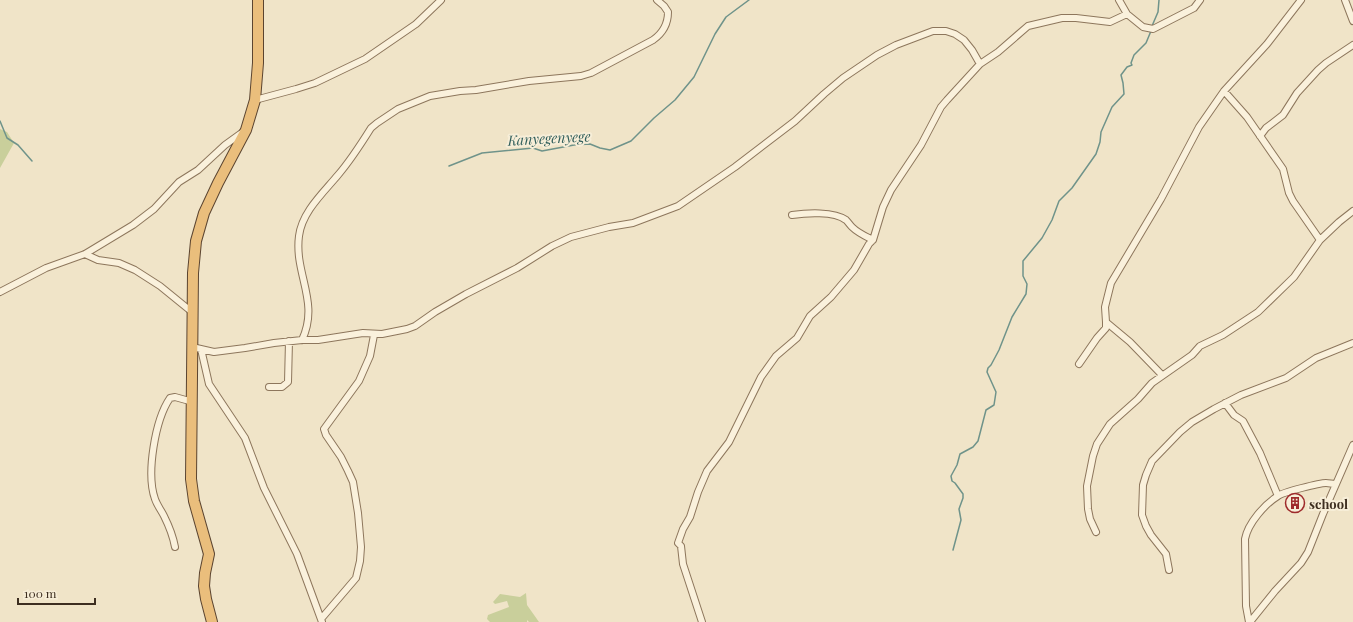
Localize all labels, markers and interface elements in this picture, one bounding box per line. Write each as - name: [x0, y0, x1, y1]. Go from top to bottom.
- water label: Kanyegenyege: [506, 126, 591, 150]
- building icon: school: [1284, 492, 1306, 514]
- place label: school: [1309, 495, 1348, 512]
- scale bar: [18, 580, 95, 606]
- text: 100 m: [24, 585, 57, 601]

